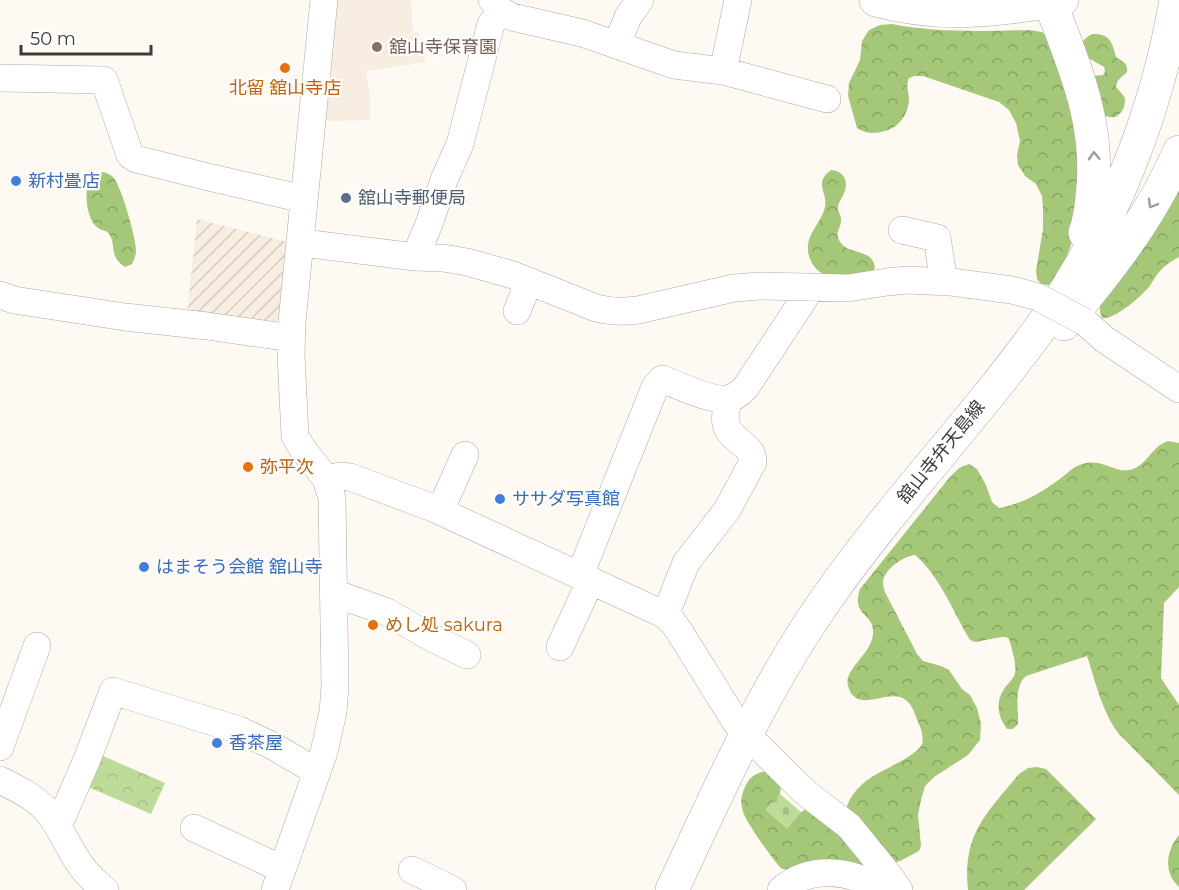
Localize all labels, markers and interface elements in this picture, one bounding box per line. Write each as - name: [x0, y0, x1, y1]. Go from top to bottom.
- scale bar: [21, 18, 152, 56]
- text: 50 m: [30, 28, 76, 50]
- place label: 舘山寺保育園: [389, 36, 497, 58]
- marker: 舘山寺保育園: [370, 40, 384, 54]
- marker: 北留 舘山寺店: [278, 61, 292, 75]
- place label: 北留 舘山寺店: [229, 77, 341, 99]
- one-way arrow: [1087, 152, 1100, 161]
- place label: 新村畳店: [28, 170, 100, 192]
- marker: 新村畳店: [9, 174, 23, 188]
- place label: 舘山寺郵便局: [358, 187, 466, 209]
- marker: 舘山寺郵便局: [339, 191, 353, 205]
- one-way arrow: [1148, 198, 1160, 208]
- street label: 舘山寺弁天島線: [893, 396, 989, 508]
- place label: 弥平次: [260, 456, 314, 478]
- marker: 弥平次: [241, 460, 255, 474]
- place label: ササダ写真館: [512, 488, 620, 510]
- marker: ササダ写真館: [493, 492, 507, 506]
- place label: はまそう会館 舘山寺: [156, 556, 323, 578]
- marker: はまそう会館 舘山寺: [137, 560, 151, 574]
- place label: めし処 sakura: [385, 614, 503, 636]
- marker: めし処 sakura: [366, 618, 380, 632]
- place label: 香茶屋: [229, 732, 283, 754]
- marker: 香茶屋: [210, 736, 224, 750]

